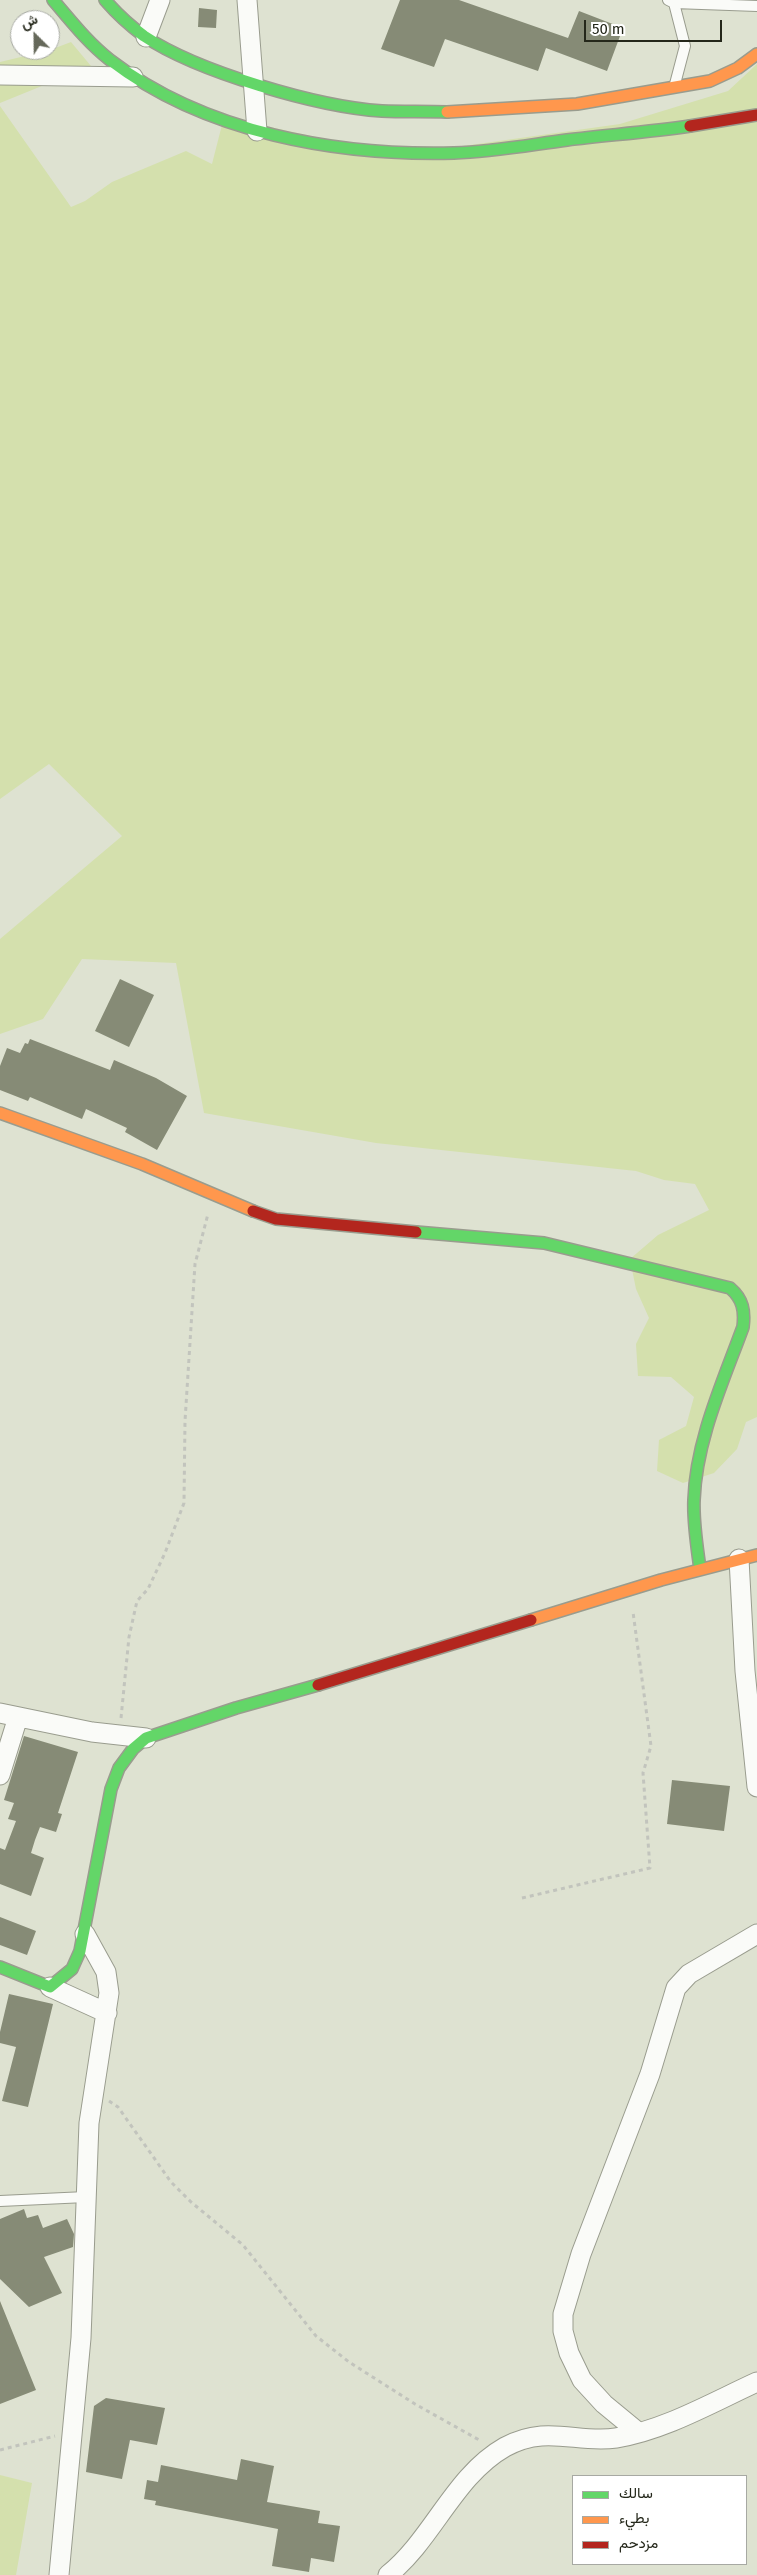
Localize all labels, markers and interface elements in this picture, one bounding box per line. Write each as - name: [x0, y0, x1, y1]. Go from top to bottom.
- north arrow: [10, 10, 60, 60]
- scale bar: [587, 10, 724, 42]
- text: ش: [18, 11, 40, 33]
- text: 50 m: [592, 20, 625, 38]
- legend: [572, 2475, 747, 2565]
- text: سالك: [619, 2484, 653, 2502]
- text: بطيء: [619, 2509, 649, 2527]
- text: مزدحم: [619, 2534, 658, 2552]

